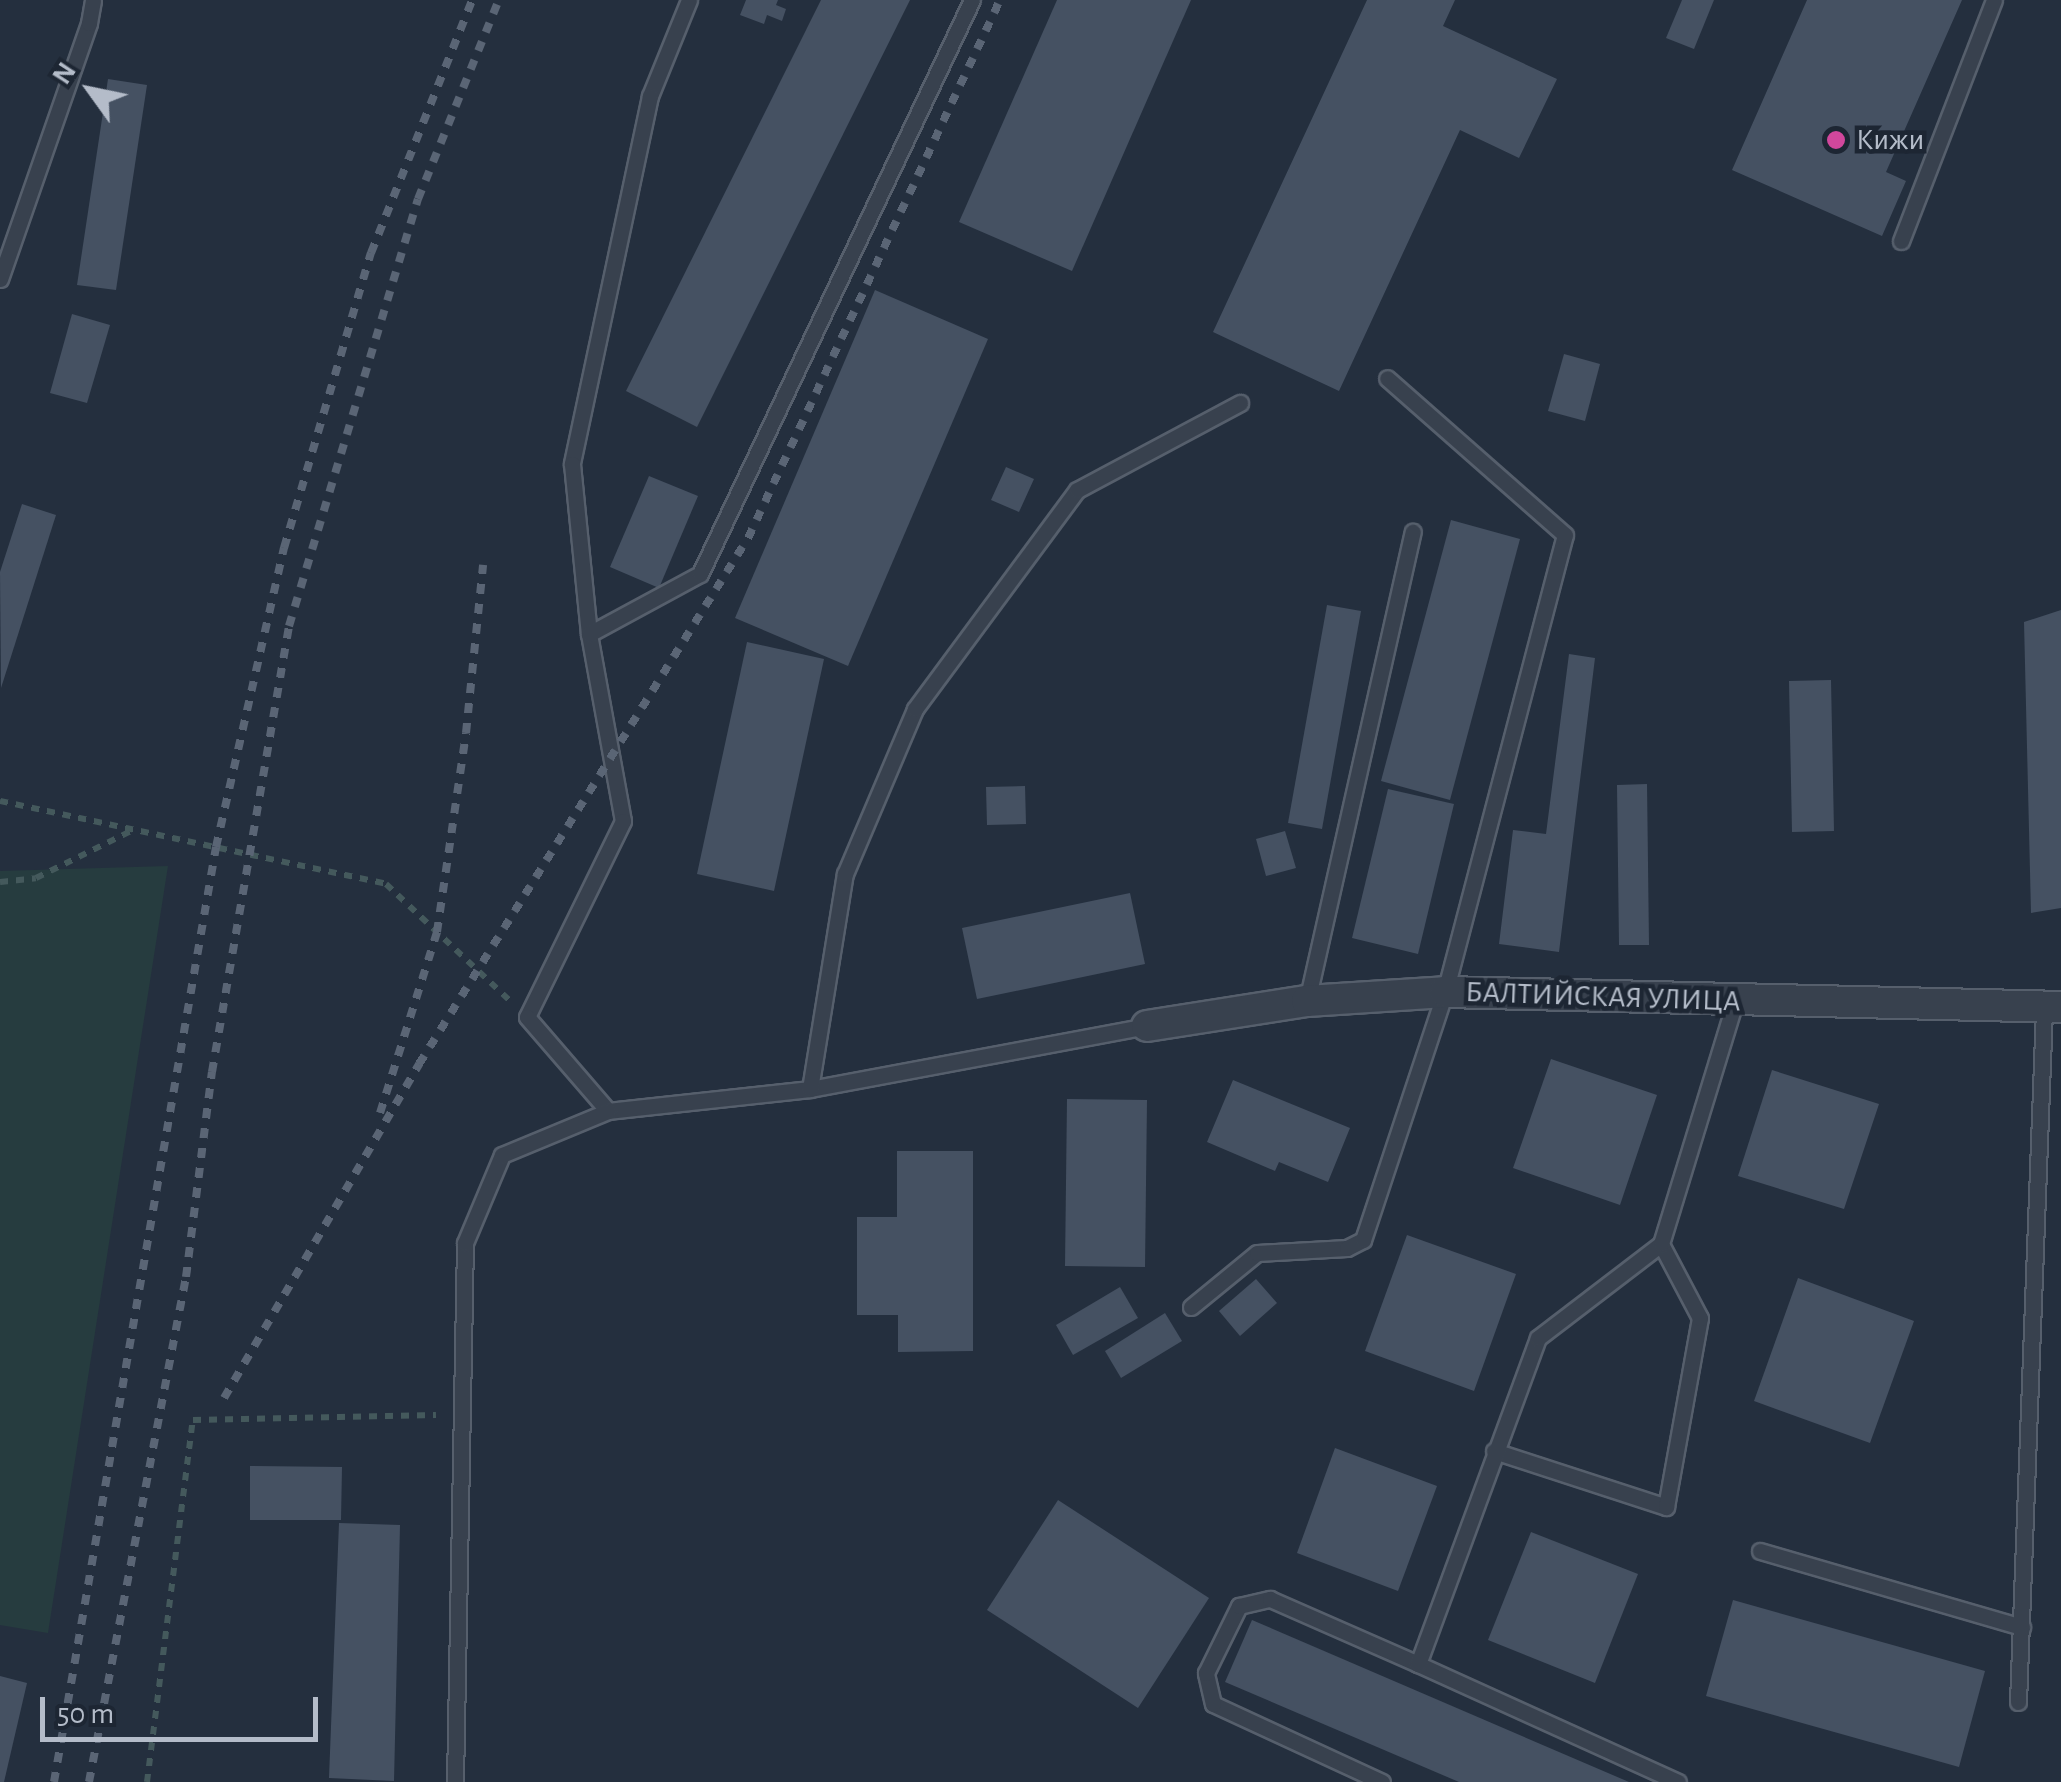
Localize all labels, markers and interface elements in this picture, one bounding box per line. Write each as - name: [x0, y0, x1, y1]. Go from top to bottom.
- north arrow: [40, 40, 140, 140]
- text: N: [48, 58, 82, 89]
- place label: Кижи: [1856, 122, 1924, 158]
- marker: Кижи: [1825, 129, 1847, 151]
- street label: БАЛТИЙСКАЯ УЛИЦА: [1465, 974, 1741, 1020]
- scale bar: [45, 1677, 322, 1739]
- text: 50 m: [57, 1699, 114, 1729]

